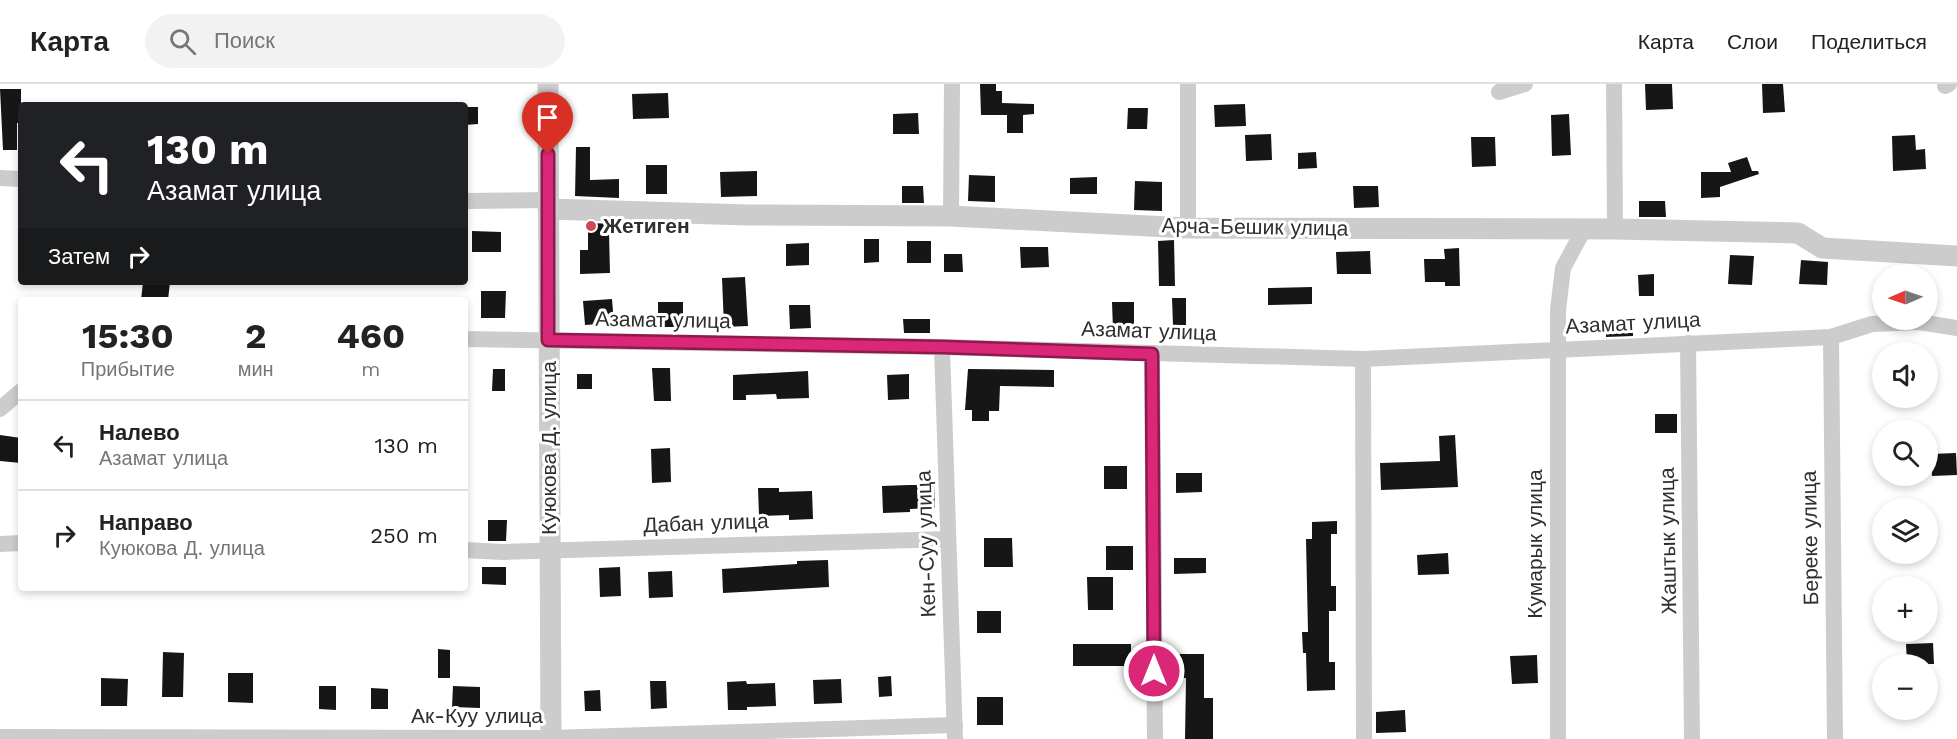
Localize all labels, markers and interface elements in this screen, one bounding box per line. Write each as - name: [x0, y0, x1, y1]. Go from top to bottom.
- search box: [145, 14, 565, 68]
- text: Карта: [30, 25, 109, 58]
- icon: search: [166, 25, 199, 58]
- text: Поиск: [214, 28, 275, 53]
- text: Карта: [1638, 29, 1694, 54]
- text: Слои: [1727, 29, 1778, 54]
- text: Поделиться: [1811, 29, 1927, 54]
- pin: [522, 92, 573, 154]
- icon: arrive: [531, 101, 564, 134]
- text: 130 m: [147, 125, 269, 174]
- icon: left: [48, 126, 126, 204]
- text: Азамат улица: [147, 175, 321, 207]
- street label: Арча-Бешик улица: [1161, 212, 1349, 241]
- place label: Жетиген: [602, 213, 690, 238]
- marker: Жетиген: [584, 219, 598, 233]
- icon: right: [122, 240, 155, 273]
- text: Затем: [48, 244, 110, 269]
- north arrow: [1872, 264, 1938, 330]
- map controls: [1872, 264, 1938, 720]
- street label: Азамат улица: [595, 306, 731, 333]
- street label: Азамат улица: [1565, 306, 1702, 339]
- text: 15:30: [82, 315, 174, 357]
- text: 2: [245, 315, 266, 357]
- text: 460: [337, 315, 405, 357]
- street label: Азамат улица: [1081, 316, 1217, 345]
- button: sound: [1872, 342, 1938, 408]
- text: Прибытие: [81, 357, 175, 381]
- text: мин: [238, 357, 274, 381]
- text: m: [361, 357, 380, 381]
- street label: Куюкова Д. улица: [536, 361, 561, 535]
- text: Налево: [99, 420, 180, 445]
- button: search: [1872, 420, 1938, 486]
- icon: left: [48, 429, 81, 462]
- text: 130 m: [374, 433, 438, 458]
- text: Азамат улица: [99, 446, 228, 470]
- street label: Жаштык улица: [1654, 467, 1681, 615]
- street label: Кумарык улица: [1522, 469, 1547, 619]
- street label: Кен-Суу улица: [910, 470, 941, 618]
- street label: Береке улица: [1796, 470, 1823, 606]
- button: layers: [1872, 498, 1938, 564]
- street label: Дабан улица: [643, 508, 770, 537]
- text: Направо: [99, 510, 193, 535]
- icon: right: [48, 519, 81, 552]
- text: 250 m: [370, 523, 438, 548]
- text: Куюкова Д. улица: [99, 536, 265, 560]
- button: +: [1872, 576, 1938, 642]
- position arrow: [1122, 639, 1186, 703]
- button: −: [1872, 654, 1938, 720]
- street label: Ак-Куу улица: [411, 703, 543, 728]

